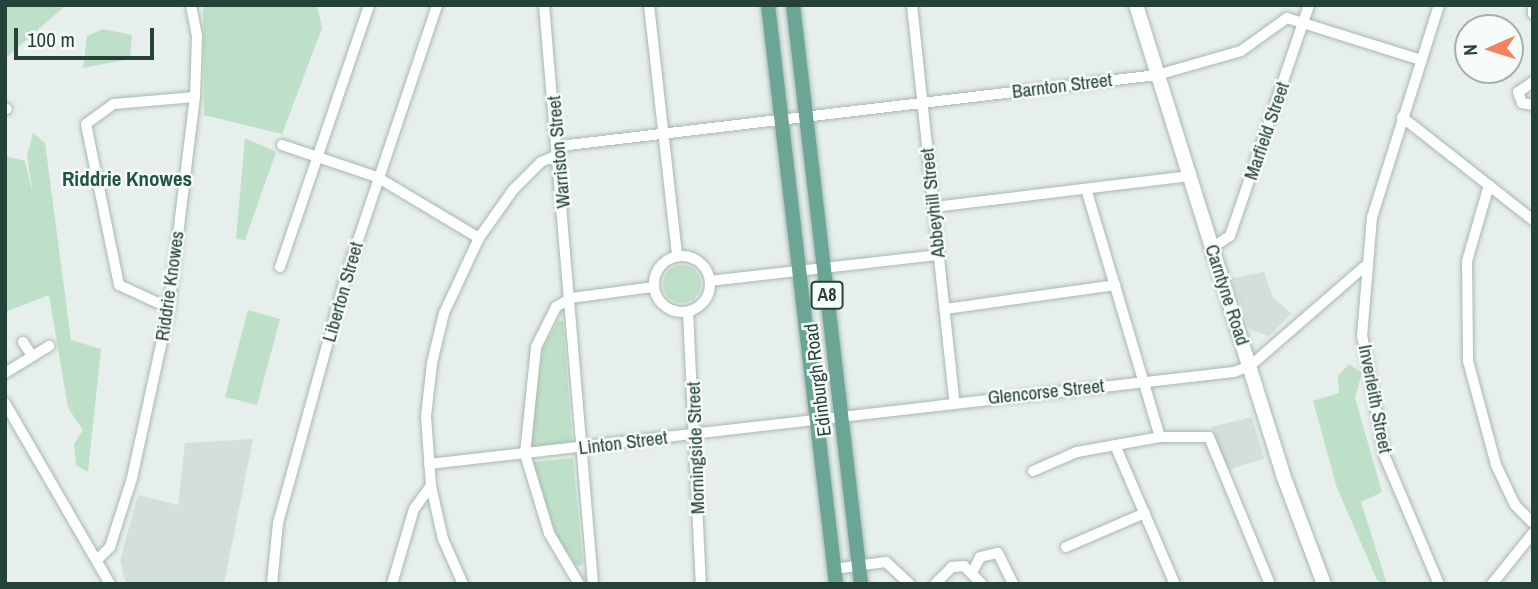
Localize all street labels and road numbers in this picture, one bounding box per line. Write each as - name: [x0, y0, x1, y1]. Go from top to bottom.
- street label: Barnton Street: [1011, 69, 1113, 103]
- street label: Marfield Street: [1240, 79, 1294, 183]
- street label: Warriston Street: [543, 95, 575, 209]
- street label: Abbeyhill Street: [916, 147, 950, 259]
- street label: Riddrie Knowes: [151, 230, 189, 342]
- street label: Liberton Street: [318, 239, 368, 345]
- street label: Carntyne Road: [1200, 242, 1254, 348]
- road number: A8: [810, 281, 844, 310]
- street label: Edinburgh Road: [800, 322, 836, 438]
- street label: Inverleith Street: [1353, 343, 1397, 455]
- street label: Glencorse Street: [987, 375, 1105, 409]
- street label: Morningside Street: [682, 381, 710, 515]
- street label: Linton Street: [577, 426, 669, 460]

